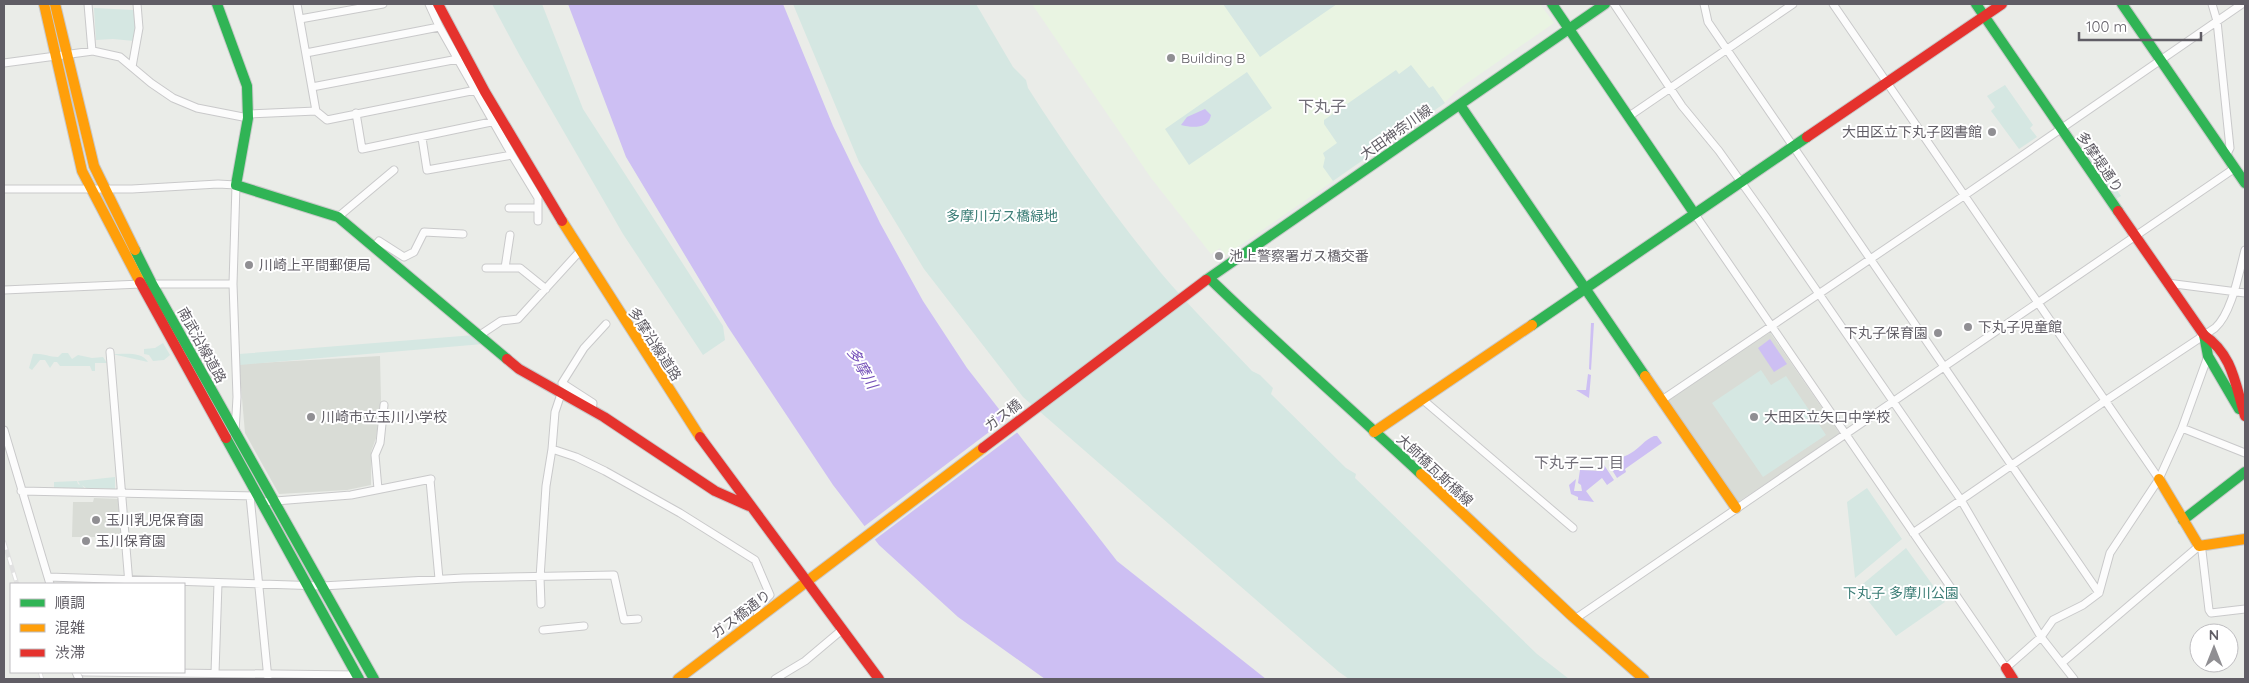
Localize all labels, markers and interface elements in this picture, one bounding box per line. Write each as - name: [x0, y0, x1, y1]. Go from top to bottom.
- scale bar: [2079, 10, 2202, 42]
- text: 100 m: [2086, 17, 2127, 36]
- place label: Building B: [1181, 49, 1245, 67]
- marker: Building B: [1165, 52, 1177, 64]
- district label: 下丸子: [1298, 96, 1346, 116]
- street label: 大田神奈川線: [1356, 101, 1436, 163]
- place label: 大田区立下丸子図書館: [1842, 123, 1982, 141]
- marker: 大田区立下丸子図書館: [1986, 126, 1998, 138]
- street label: 多摩堤通り: [2073, 128, 2127, 196]
- park label: 多摩川ガス橋緑地: [946, 207, 1058, 225]
- place label: 池上警察署ガス橋交番: [1229, 247, 1369, 265]
- marker: 池上警察署ガス橋交番: [1213, 250, 1225, 262]
- place label: 川崎上平間郵便局: [259, 256, 371, 274]
- marker: 川崎上平間郵便局: [243, 259, 255, 271]
- street label: 南武沿線道路: [174, 304, 230, 386]
- street label: 多摩沿線道路: [625, 304, 685, 384]
- place label: 下丸子児童館: [1978, 318, 2062, 336]
- marker: 下丸子児童館: [1962, 321, 1974, 333]
- place label: 下丸子保育園: [1844, 324, 1928, 342]
- marker: 下丸子保育園: [1932, 327, 1944, 339]
- water label: 多摩川: [843, 344, 883, 394]
- street label: ガス橋: [981, 395, 1025, 435]
- place label: 川崎市立玉川小学校: [321, 408, 447, 426]
- place label: 大田区立矢口中学校: [1764, 408, 1890, 426]
- marker: 川崎市立玉川小学校: [305, 411, 317, 423]
- marker: 大田区立矢口中学校: [1748, 411, 1760, 423]
- street label: 大師橋瓦斯橋線: [1393, 430, 1477, 510]
- district label: 下丸子二丁目: [1534, 453, 1624, 472]
- place label: 玉川乳児保育園: [106, 511, 204, 529]
- marker: 玉川乳児保育園: [90, 514, 102, 526]
- place label: 玉川保育園: [96, 532, 166, 550]
- marker: 玉川保育園: [80, 535, 92, 547]
- legend: [10, 583, 185, 673]
- park label: 下丸子 多摩川公園: [1843, 584, 1959, 602]
- street label: ガス橋通り: [708, 586, 774, 642]
- text: 順調: [55, 593, 85, 612]
- text: 混雑: [55, 618, 85, 637]
- north arrow: [2189, 623, 2239, 673]
- text: N: [2209, 626, 2219, 644]
- text: 渋滞: [55, 643, 85, 662]

